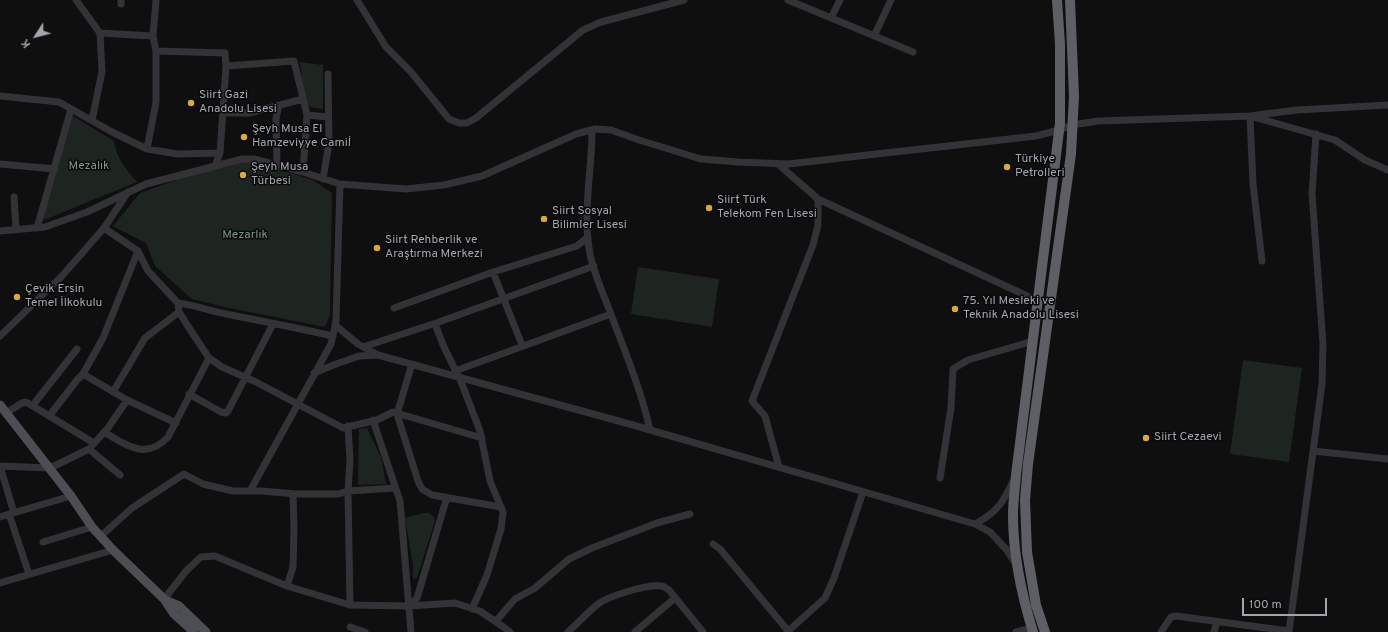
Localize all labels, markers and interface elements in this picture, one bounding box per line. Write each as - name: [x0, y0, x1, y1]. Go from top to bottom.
- north arrow: [16, 16, 56, 56]
- text: K: [18, 36, 34, 50]
- place label: Siirt Gazi Anadolu Lisesi: [199, 89, 277, 117]
- marker: Siirt Gazi Anadolu Lisesi: [186, 98, 196, 108]
- place label: Şeyh Musa El Hamzeviyye Camiİ: [252, 123, 351, 151]
- marker: Şeyh Musa El Hamzeviyye Camiİ: [239, 132, 249, 142]
- place label: Türkiye Petrolleri: [1015, 153, 1065, 181]
- park label: Mezalık: [69, 160, 109, 174]
- place label: Şeyh Musa Türbesi: [251, 161, 308, 189]
- marker: Türkiye Petrolleri: [1002, 162, 1012, 172]
- marker: Şeyh Musa Türbesi: [238, 170, 248, 180]
- place label: Siirt Türk Telekom Fen Lisesi: [717, 194, 817, 222]
- marker: Siirt Türk Telekom Fen Lisesi: [704, 203, 714, 213]
- place label: Siirt Sosyal Bilimler Lisesi: [552, 205, 627, 233]
- marker: Siirt Sosyal Bilimler Lisesi: [539, 214, 549, 224]
- park label: Mezarlık: [222, 229, 268, 243]
- place label: Siirt Rehberlik ve Araştırma Merkezi: [385, 234, 483, 262]
- marker: Siirt Rehberlik ve Araştırma Merkezi: [372, 243, 382, 253]
- place label: Çevik Ersin Temel İlkokulu: [25, 283, 102, 311]
- marker: Çevik Ersin Temel İlkokulu: [12, 292, 22, 302]
- place label: 75. Yıl Mesleki ve Teknik Anadolu Lisesi: [963, 295, 1079, 323]
- marker: 75. Yıl Mesleki ve Teknik Anadolu Lisesi: [950, 304, 960, 314]
- place label: Siirt Cezaevi: [1154, 431, 1222, 445]
- marker: Siirt Cezaevi: [1141, 433, 1151, 443]
- scale bar: [1244, 590, 1329, 616]
- text: 100 m: [1249, 597, 1282, 613]

